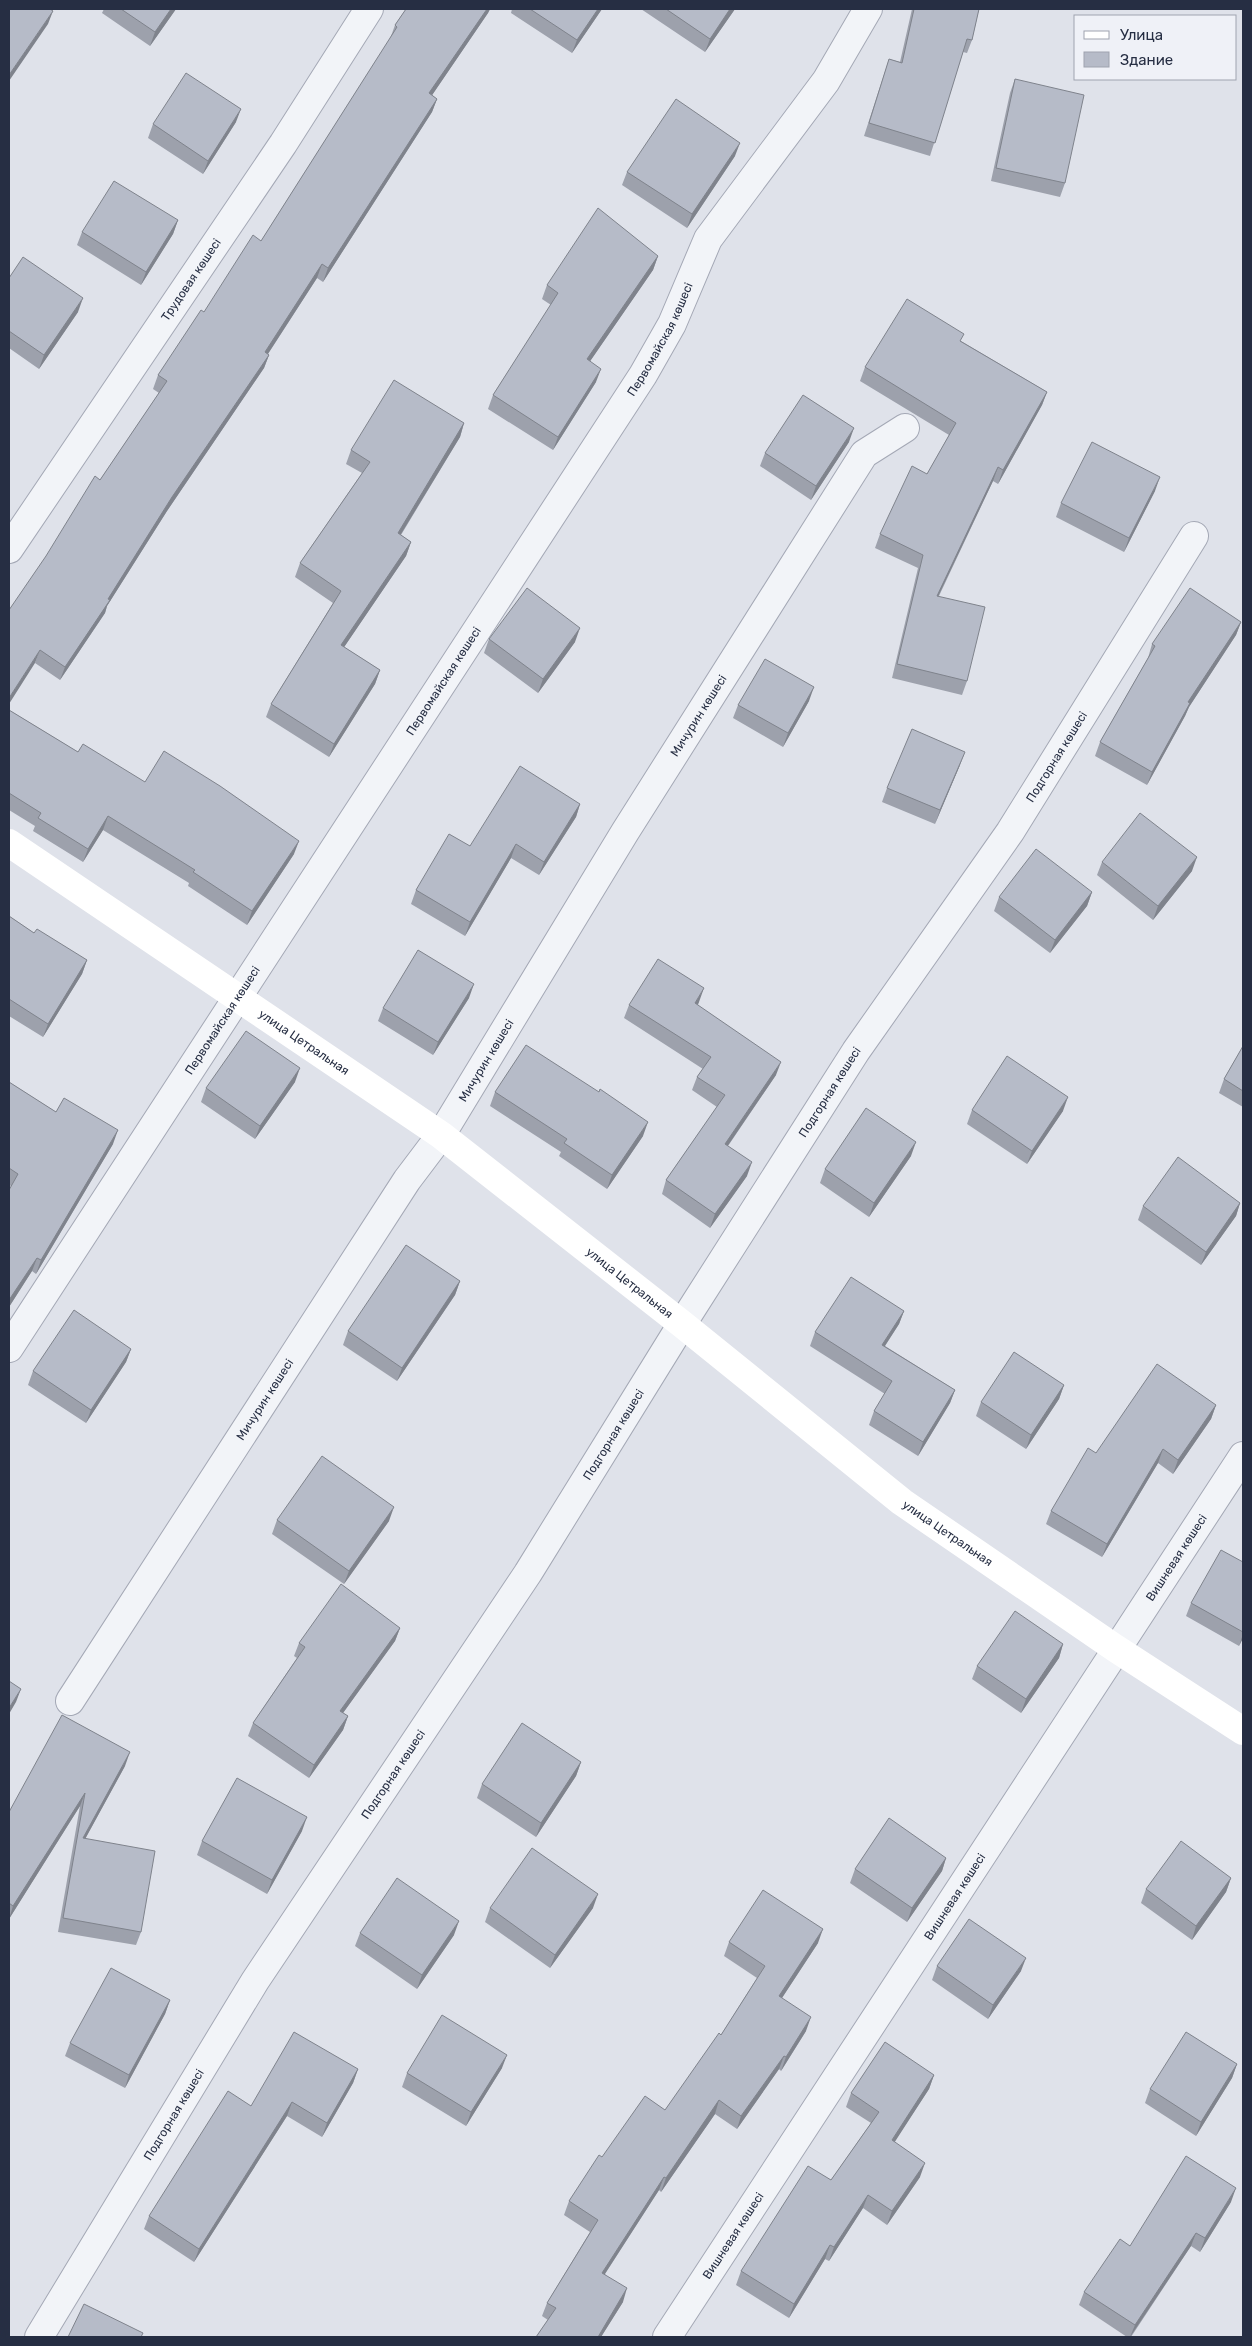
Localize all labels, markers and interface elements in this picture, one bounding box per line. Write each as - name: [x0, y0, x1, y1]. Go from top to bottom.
- legend: [1074, 15, 1237, 80]
- text: Улица: [1120, 26, 1163, 44]
- text: Здание: [1120, 51, 1173, 69]
- street label: Трудовая көшесі: [158, 236, 224, 324]
- street label: Первомайская көшесі: [624, 280, 696, 399]
- street label: Первомайская көшесі: [403, 624, 484, 738]
- street label: Мичурин көшесі: [668, 672, 730, 759]
- street label: Подгорная көшесі: [1023, 709, 1090, 805]
- street label: Первомайская көшесі: [182, 964, 263, 1077]
- street label: улица Цетральная: [256, 1007, 352, 1078]
- street label: Мичурин көшесі: [456, 1017, 517, 1104]
- street label: Подгорная көшесі: [796, 1044, 864, 1140]
- street label: улица Цетральная: [583, 1244, 676, 1321]
- street label: Мичурин көшесі: [234, 1356, 296, 1443]
- street label: Подгорная көшесі: [580, 1387, 647, 1483]
- street label: улица Цетральная: [900, 1497, 995, 1569]
- street label: Вишневая көшесі: [1143, 1512, 1210, 1604]
- street label: Подгорная көшесі: [358, 1727, 428, 1822]
- street label: Вишневая көшесі: [921, 1851, 988, 1943]
- street label: Подгорная көшесі: [141, 2066, 207, 2163]
- street label: Вишневая көшесі: [700, 2190, 767, 2282]

